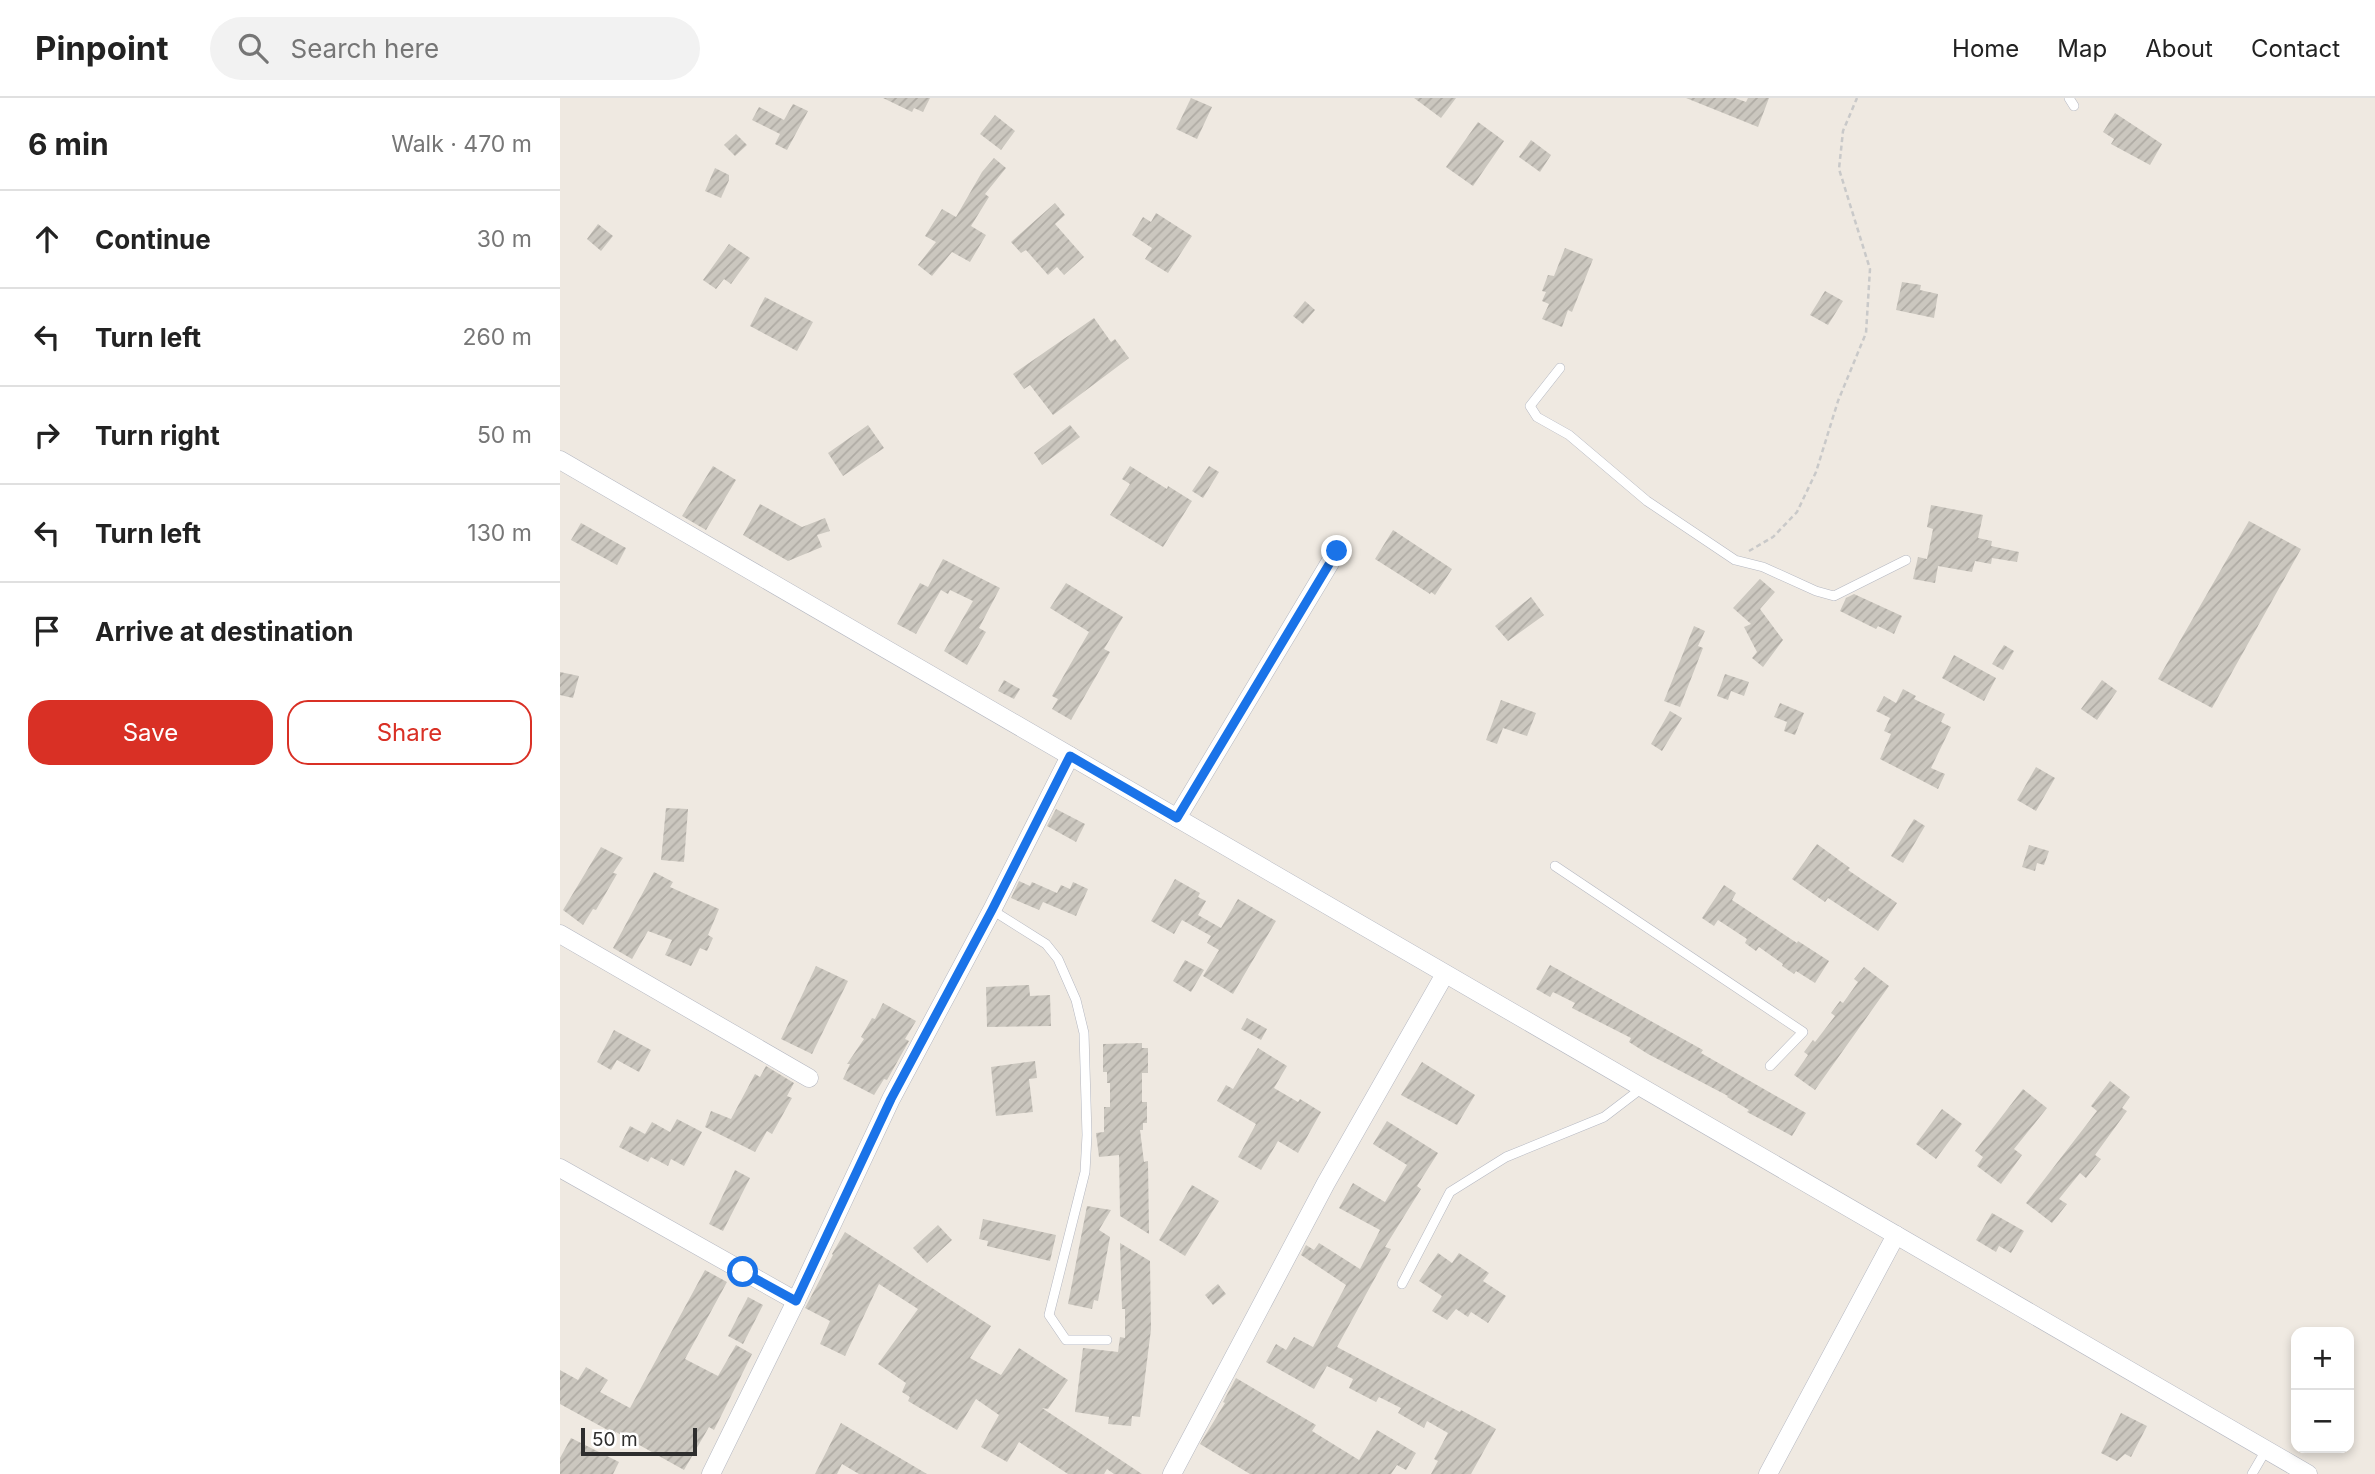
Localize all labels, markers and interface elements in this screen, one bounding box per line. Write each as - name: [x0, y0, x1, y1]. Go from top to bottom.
- search box: [210, 17, 700, 80]
- text: Pinpoint: [35, 28, 168, 68]
- icon: search: [234, 29, 272, 67]
- text: Search here: [290, 33, 439, 64]
- text: Home: [1952, 34, 2019, 63]
- text: Map: [2057, 34, 2107, 63]
- text: About: [2145, 34, 2213, 63]
- text: Contact: [2251, 34, 2340, 63]
- text: 6 min: [28, 126, 109, 162]
- text: Walk · 470 m: [391, 130, 532, 158]
- icon: ahead: [28, 220, 66, 258]
- text: Continue: [95, 224, 211, 255]
- text: 30 m: [477, 225, 532, 253]
- icon: left: [28, 318, 66, 356]
- text: Turn left: [95, 322, 201, 353]
- text: 260 m: [463, 323, 532, 351]
- icon: right: [28, 416, 66, 454]
- text: Turn right: [95, 420, 220, 451]
- text: 50 m: [477, 421, 532, 449]
- icon: left: [28, 514, 66, 552]
- text: Turn left: [95, 518, 201, 549]
- text: 130 m: [467, 519, 532, 547]
- route end: [1321, 535, 1352, 566]
- icon: arrive: [28, 612, 66, 650]
- text: Arrive at destination: [95, 616, 354, 647]
- button: Save: [28, 700, 273, 765]
- button: Share: [287, 700, 532, 765]
- route start: [727, 1256, 758, 1287]
- map controls: [2291, 1327, 2354, 1453]
- button: +: [2291, 1327, 2354, 1390]
- button: −: [2291, 1390, 2354, 1453]
- scale bar: [581, 1425, 696, 1457]
- text: 50 m: [592, 1428, 638, 1451]

